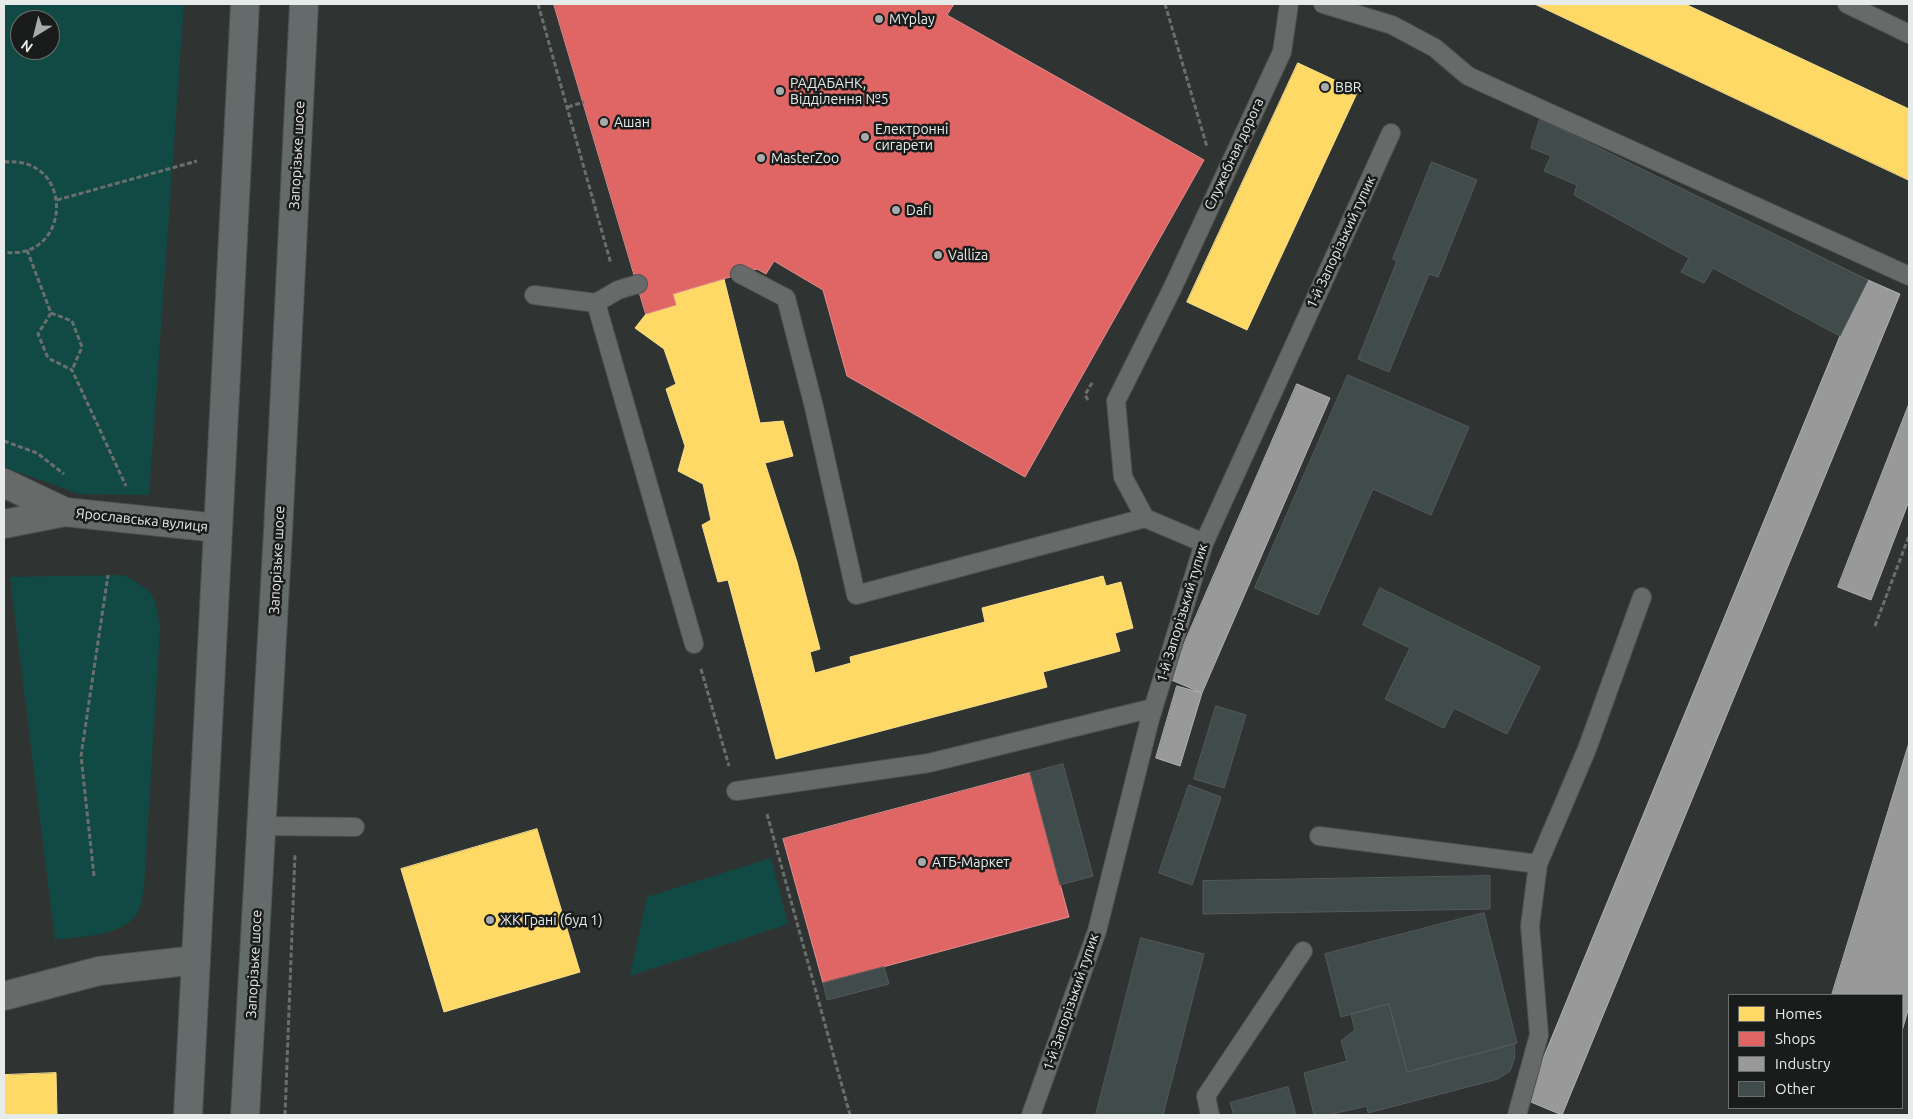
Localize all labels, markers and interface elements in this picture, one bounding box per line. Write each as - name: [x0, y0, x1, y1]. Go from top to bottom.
- north arrow: [10, 10, 60, 60]
- place label: MYplay: [889, 11, 935, 27]
- marker: MYplay: [873, 13, 885, 25]
- text: N: [18, 37, 36, 56]
- place label: РАДАБАНК, Відділення №5: [790, 75, 889, 108]
- place label: BBR: [1335, 79, 1362, 95]
- marker: BBR: [1319, 81, 1331, 93]
- marker: РАДАБАНК, Відділення №5: [774, 85, 786, 97]
- street label: Служебная дорога: [1201, 95, 1267, 213]
- street label: Запорізьке шосе: [286, 100, 308, 210]
- place label: Ашан: [614, 114, 650, 130]
- marker: Ашан: [598, 116, 610, 128]
- place label: Електронні сигарети: [875, 121, 948, 154]
- marker: Електронні сигарети: [859, 131, 871, 143]
- place label: MasterZoo: [771, 150, 839, 166]
- marker: MasterZoo: [755, 152, 767, 164]
- street label: 1-й Запорізький тупик: [1303, 173, 1379, 311]
- place label: Dafi: [906, 202, 932, 218]
- marker: Dafi: [890, 204, 902, 216]
- place label: Valliza: [948, 247, 988, 263]
- marker: Valliza: [932, 249, 944, 261]
- street label: Ярославська вулиця: [75, 505, 209, 535]
- street label: Запорізьке шосе: [266, 505, 288, 615]
- street label: 1-й Запорізький тупик: [1153, 542, 1211, 684]
- place label: АТБ-Маркет: [932, 854, 1010, 870]
- marker: АТБ-Маркет: [916, 856, 928, 868]
- street label: Запорізьке шосе: [243, 909, 265, 1019]
- place label: ЖК Грані (буд 1): [500, 912, 603, 928]
- marker: ЖК Грані (буд 1): [484, 914, 496, 926]
- street label: 1-й Запорізький тупик: [1040, 931, 1102, 1073]
- legend: [1728, 994, 1903, 1109]
- text: Homes: [1775, 1005, 1822, 1022]
- text: Shops: [1775, 1030, 1816, 1047]
- text: Industry: [1775, 1055, 1830, 1072]
- text: Other: [1775, 1080, 1815, 1097]

